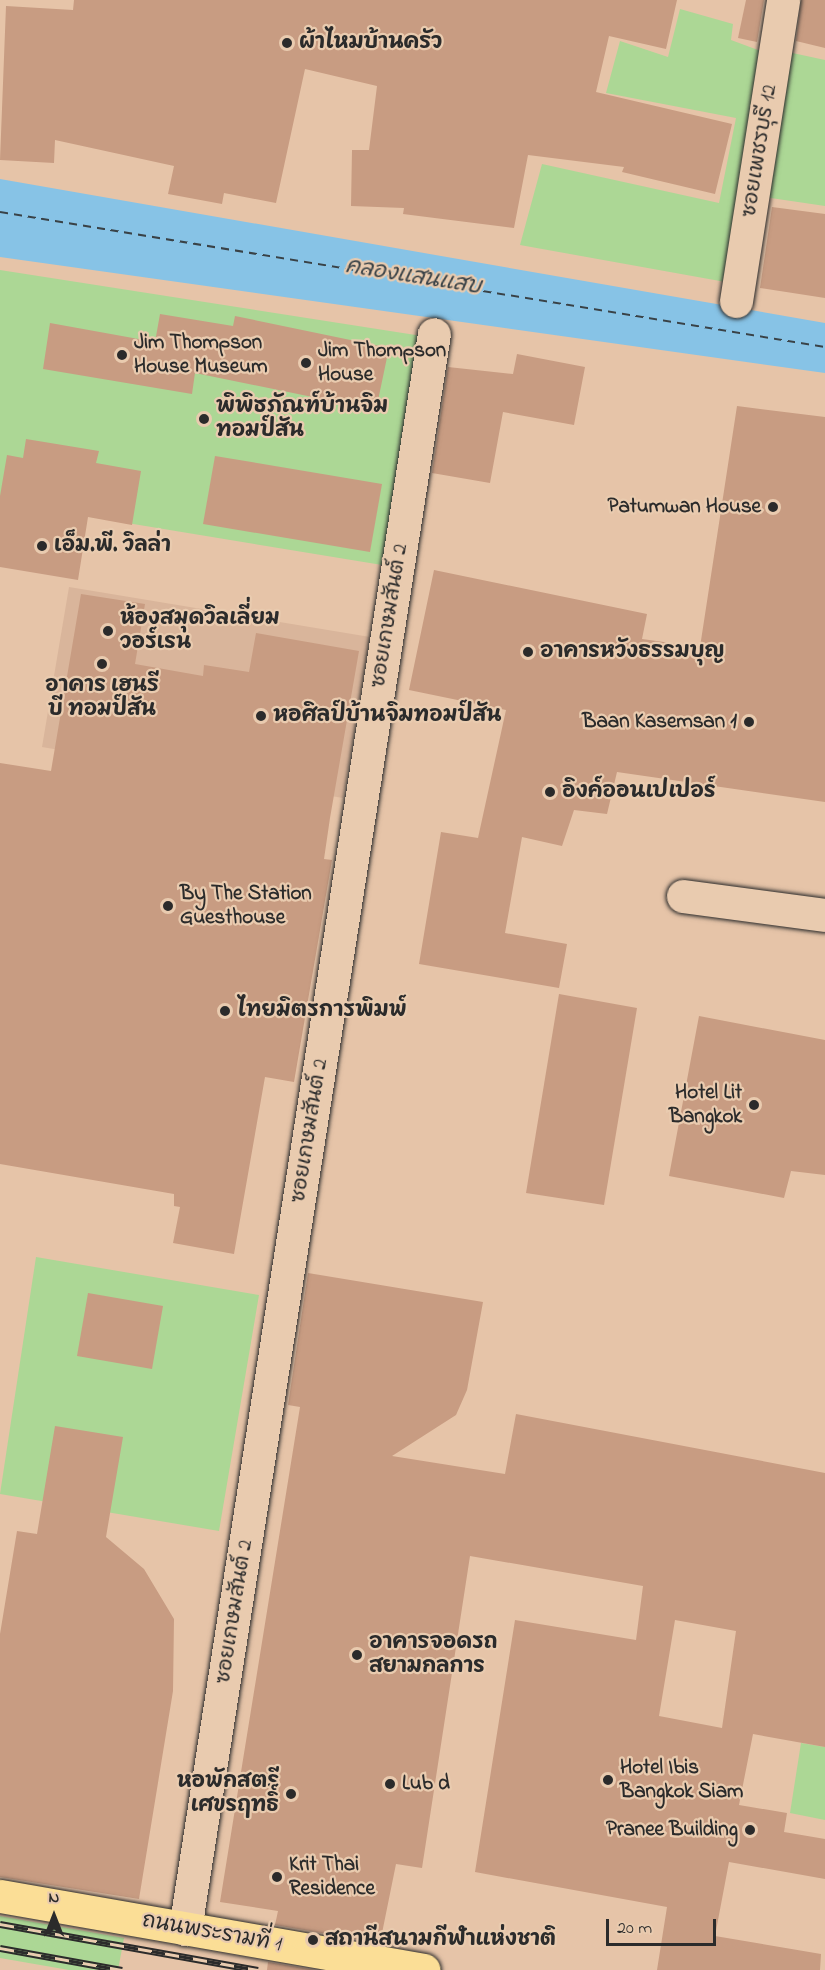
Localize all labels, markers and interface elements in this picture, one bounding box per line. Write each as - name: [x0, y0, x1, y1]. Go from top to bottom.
- place label: ผ้าไหมบ้านครัว: [299, 30, 442, 56]
- marker: ผ้าไหมบ้านครัว: [280, 36, 294, 50]
- street label: ซอยเพชรบุรี 12: [737, 83, 783, 219]
- water label: คลองแสนแสบ: [343, 254, 483, 302]
- place label: Jim Thompson House Museum: [134, 330, 267, 380]
- place label: Jim Thompson House: [318, 338, 446, 388]
- marker: Jim Thompson House Museum: [115, 348, 129, 362]
- marker: Jim Thompson House: [299, 356, 313, 370]
- place label: พิพิธภัณฑ์บ้านจิม ทอมป์สัน: [216, 394, 388, 444]
- marker: พิพิธภัณฑ์บ้านจิม ทอมป์สัน: [197, 412, 211, 426]
- place label: Patumwan House: [608, 494, 761, 520]
- marker: Patumwan House: [766, 500, 780, 514]
- place label: เอ็ม.พี. วิลล่า: [54, 533, 171, 559]
- marker: เอ็ม.พี. วิลล่า: [35, 539, 49, 553]
- street label: ซอยเกษมสันต์ 2: [366, 542, 414, 690]
- place label: ห้องสมุดวิลเลี่ยม วอร์เรน: [120, 606, 280, 656]
- marker: ห้องสมุดวิลเลี่ยม วอร์เรน: [101, 624, 115, 638]
- place label: อาคารหวังธรรมบุญ: [540, 639, 724, 665]
- marker: อาคารหวังธรรมบุญ: [521, 645, 535, 659]
- marker: อาคาร เฮนรี บี ทอมป์สัน: [95, 657, 109, 671]
- place label: อาคาร เฮนรี บี ทอมป์สัน: [45, 673, 159, 723]
- place label: หอศิลป์บ้านจิมทอมป์สัน: [273, 703, 502, 729]
- marker: หอศิลป์บ้านจิมทอมป์สัน: [254, 709, 268, 723]
- place label: Baan Kasemsan 1: [582, 709, 737, 735]
- marker: Baan Kasemsan 1: [742, 715, 756, 729]
- place label: อิงค์ออนเปเปอร์: [562, 779, 716, 805]
- marker: อิงค์ออนเปเปอร์: [543, 785, 557, 799]
- place label: By The Station Guesthouse: [180, 881, 312, 931]
- marker: By The Station Guesthouse: [161, 899, 175, 913]
- place label: ไทยมิตรการพิมพ์: [237, 998, 407, 1024]
- marker: ไทยมิตรการพิมพ์: [218, 1004, 232, 1018]
- street label: ซอยเกษมสันต์ 2: [286, 1057, 334, 1205]
- place label: Hotel Lit Bangkok: [669, 1080, 742, 1130]
- marker: Hotel Lit Bangkok: [747, 1098, 761, 1112]
- street label: ซอยเกษมสันต์ 2: [211, 1538, 259, 1686]
- place label: อาคารจอดรถ สยามกลการ: [369, 1630, 497, 1680]
- marker: อาคารจอดรถ สยามกลการ: [350, 1648, 364, 1662]
- place label: Hotel Ibis Bangkok Siam: [620, 1755, 743, 1805]
- place label: หอพักสตรี เศขรฤทธิ์: [177, 1769, 279, 1819]
- place label: Lub d: [402, 1771, 450, 1797]
- marker: Hotel Ibis Bangkok Siam: [601, 1773, 615, 1787]
- marker: Lub d: [383, 1777, 397, 1791]
- marker: หอพักสตรี เศขรฤทธิ์: [284, 1787, 298, 1801]
- place label: Pranee Building: [606, 1817, 738, 1843]
- marker: Pranee Building: [743, 1823, 757, 1837]
- place label: Krit Thai Residence: [289, 1852, 375, 1902]
- marker: Krit Thai Residence: [270, 1870, 284, 1884]
- north arrow: [24, 1886, 84, 1946]
- text: N: [49, 1886, 59, 1910]
- scale bar: [609, 1907, 718, 1945]
- street label: ถนนพระรามที่ 1: [140, 1908, 284, 1958]
- text: 20 m: [617, 1916, 652, 1942]
- place label: สถานีสนามกีฬาแห่งชาติ: [325, 1927, 556, 1953]
- marker: สถานีสนามกีฬาแห่งชาติ: [306, 1933, 320, 1947]

